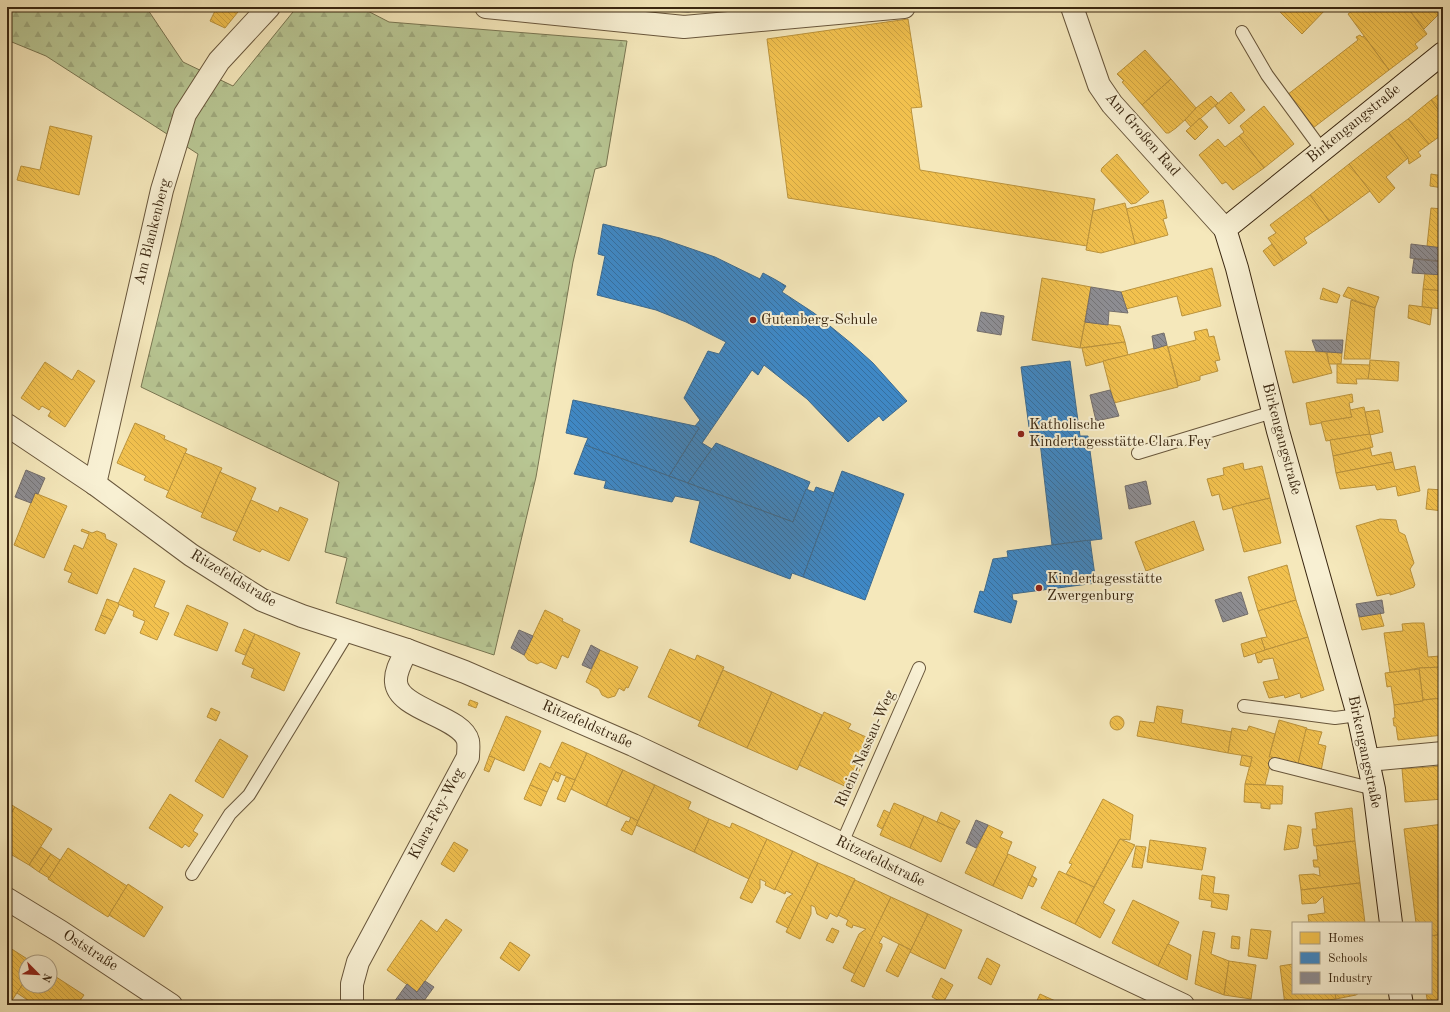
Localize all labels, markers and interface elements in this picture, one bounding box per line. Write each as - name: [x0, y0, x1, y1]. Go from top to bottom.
- street label: Birkengangstraße: [1305, 82, 1404, 166]
- street label: Am Großen Rad: [1102, 90, 1182, 180]
- street label: Am Blankenberg: [133, 177, 173, 287]
- place label: Gutenberg-Schule: [761, 313, 878, 328]
- marker: Gutenberg-Schule: [748, 315, 758, 325]
- street label: Birkengangstraße: [1259, 381, 1303, 497]
- place label: Katholische Kindertagesstätte Clara Fey: [1029, 418, 1212, 450]
- marker: Katholische Kindertagesstätte Clara Fey: [1016, 429, 1026, 439]
- street label: Ritzefeldstraße: [187, 547, 279, 611]
- place label: Kindertagesstätte Zwergenburg: [1047, 572, 1162, 604]
- marker: Kindertagesstätte Zwergenburg: [1034, 583, 1044, 593]
- street label: Rhein-Nassau-Weg: [834, 688, 898, 810]
- street label: Birkengangstraße: [1345, 694, 1383, 810]
- street label: Ritzefeldstraße: [539, 698, 635, 752]
- street label: Klara-Fey-Weg: [407, 766, 467, 862]
- street label: Ritzefeldstraße: [833, 834, 927, 890]
- legend: [1292, 922, 1432, 994]
- street label: Oststraße: [60, 928, 120, 974]
- text: Homes: [1328, 933, 1364, 945]
- text: Schools: [1328, 953, 1368, 965]
- north arrow: [18, 954, 58, 994]
- text: N: [39, 971, 52, 984]
- text: Industry: [1328, 973, 1373, 985]

